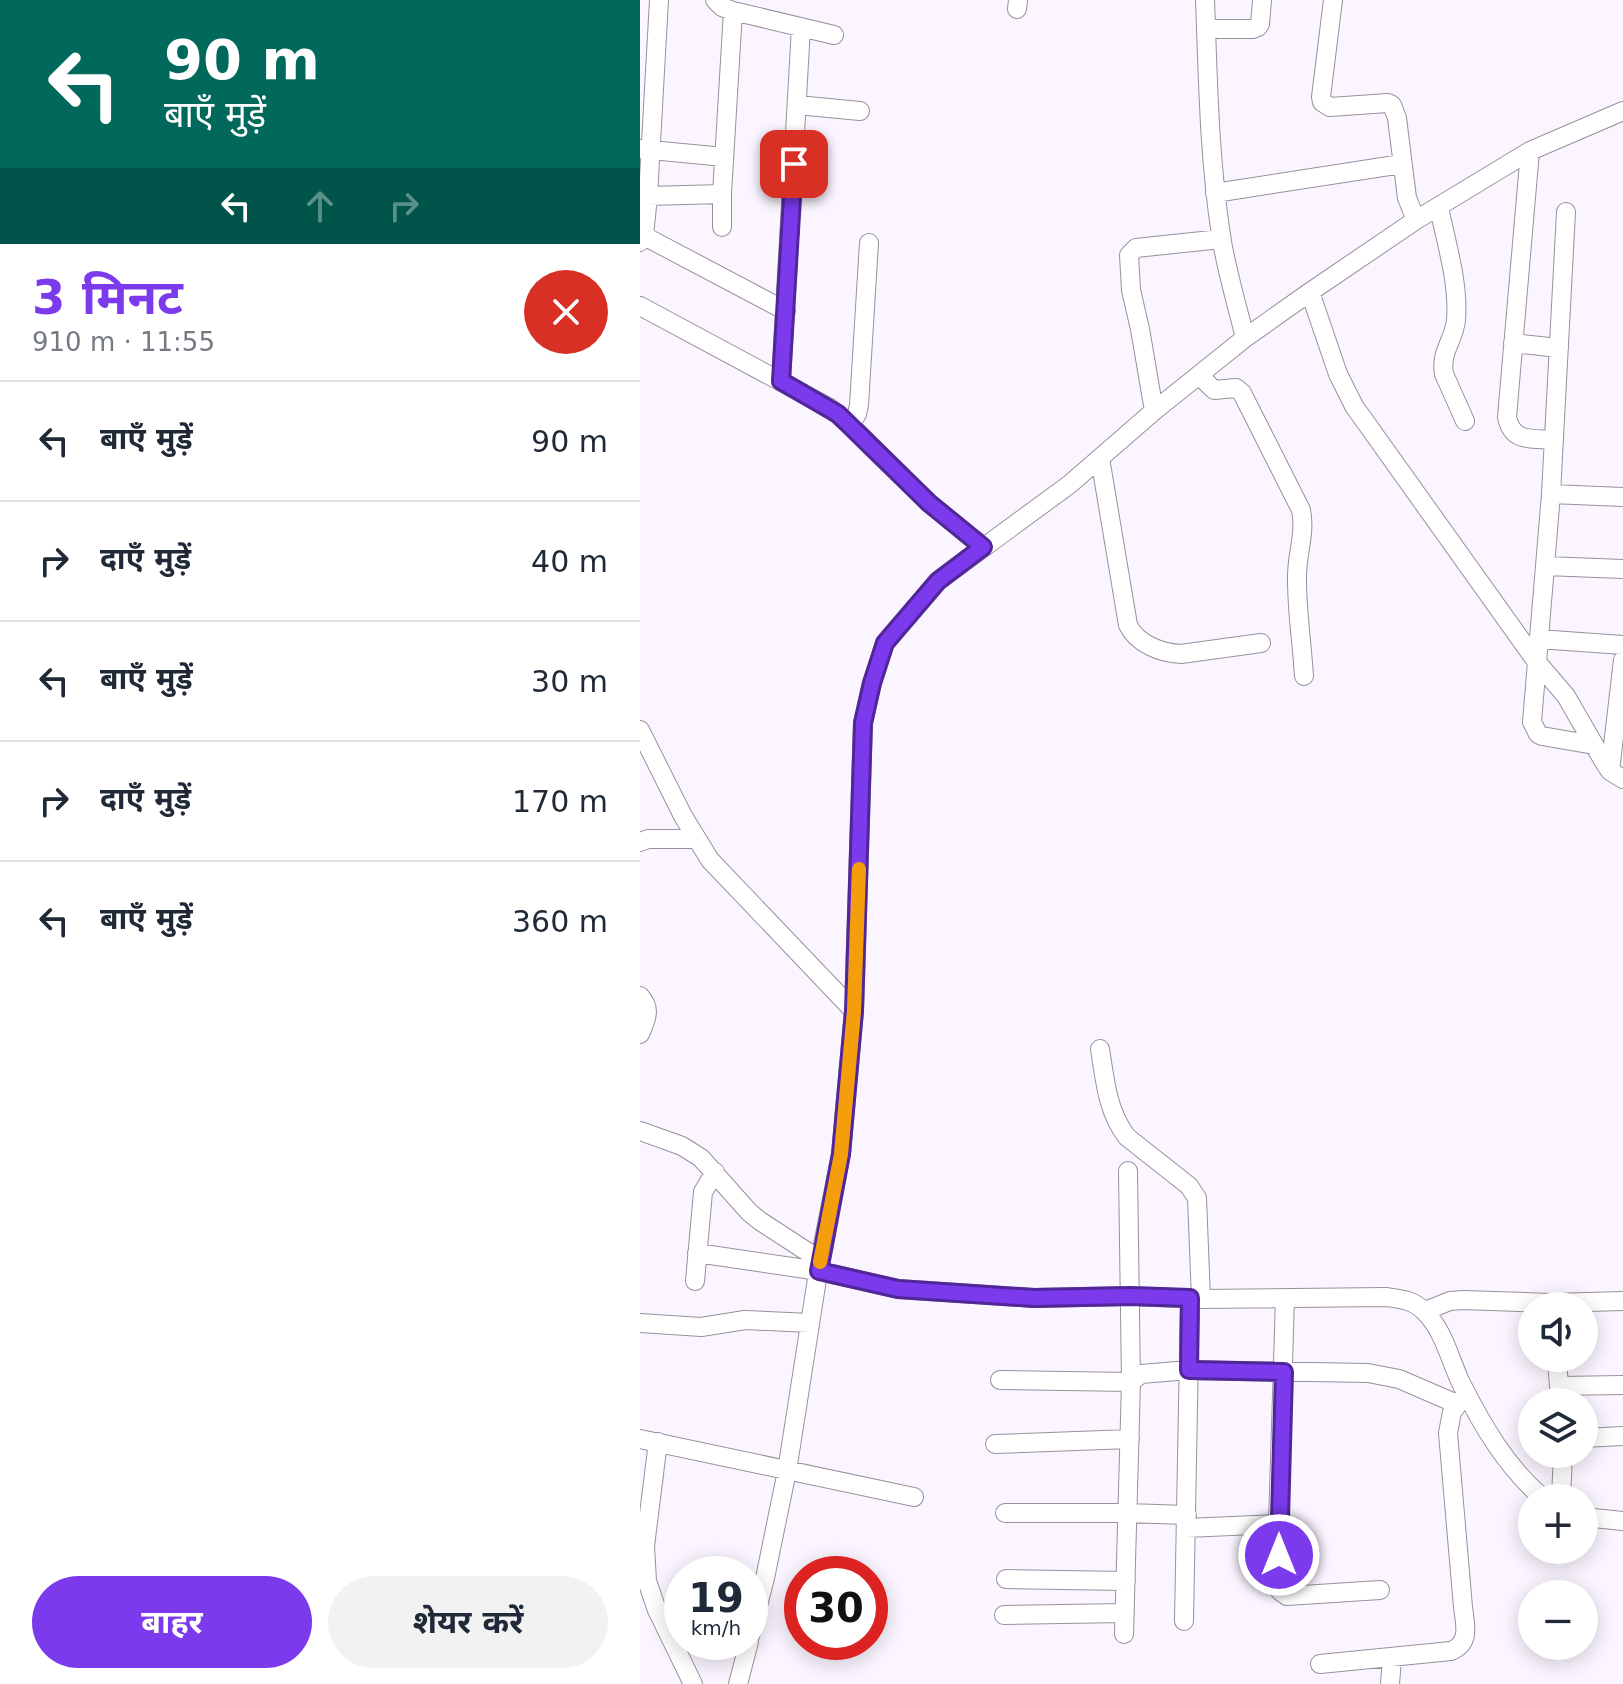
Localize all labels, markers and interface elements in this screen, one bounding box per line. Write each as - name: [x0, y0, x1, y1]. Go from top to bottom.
- text: 90 m: [164, 27, 320, 92]
- icon: left: [32, 32, 136, 136]
- text: बाएँ मुड़ें: [164, 94, 266, 135]
- pin: [760, 130, 828, 198]
- icon: arrive: [772, 142, 816, 186]
- icon: left: [214, 184, 258, 228]
- icon: ahead: [298, 184, 342, 228]
- icon: right: [382, 184, 426, 228]
- text: 3 मिनट: [32, 269, 183, 325]
- button: close: [524, 270, 608, 354]
- text: 910 m · 11:55: [32, 327, 215, 357]
- icon: left: [32, 419, 76, 463]
- text: बाएँ मुड़ें: [100, 421, 193, 456]
- text: 90 m: [531, 424, 608, 459]
- icon: right: [32, 539, 76, 583]
- text: दाएँ मुड़ें: [100, 541, 191, 576]
- text: 40 m: [531, 544, 608, 579]
- icon: left: [32, 659, 76, 703]
- text: बाएँ मुड़ें: [100, 661, 193, 696]
- text: 30 m: [531, 664, 608, 699]
- icon: right: [32, 779, 76, 823]
- text: दाएँ मुड़ें: [100, 781, 191, 816]
- text: 170 m: [512, 784, 608, 819]
- icon: left: [32, 899, 76, 943]
- text: बाएँ मुड़ें: [100, 901, 193, 936]
- text: 360 m: [512, 904, 608, 939]
- map controls: [1518, 1292, 1598, 1660]
- button: sound: [1518, 1292, 1598, 1372]
- button: layers: [1518, 1388, 1598, 1468]
- button: +: [1518, 1484, 1598, 1564]
- position arrow: [1237, 1513, 1321, 1597]
- speed limit sign: 30: [784, 1556, 888, 1660]
- text: 19: [688, 1575, 744, 1621]
- button: बाहर: [32, 1576, 312, 1668]
- button: शेयर करें: [328, 1576, 608, 1668]
- button: −: [1518, 1580, 1598, 1660]
- text: km/h: [691, 1616, 741, 1640]

